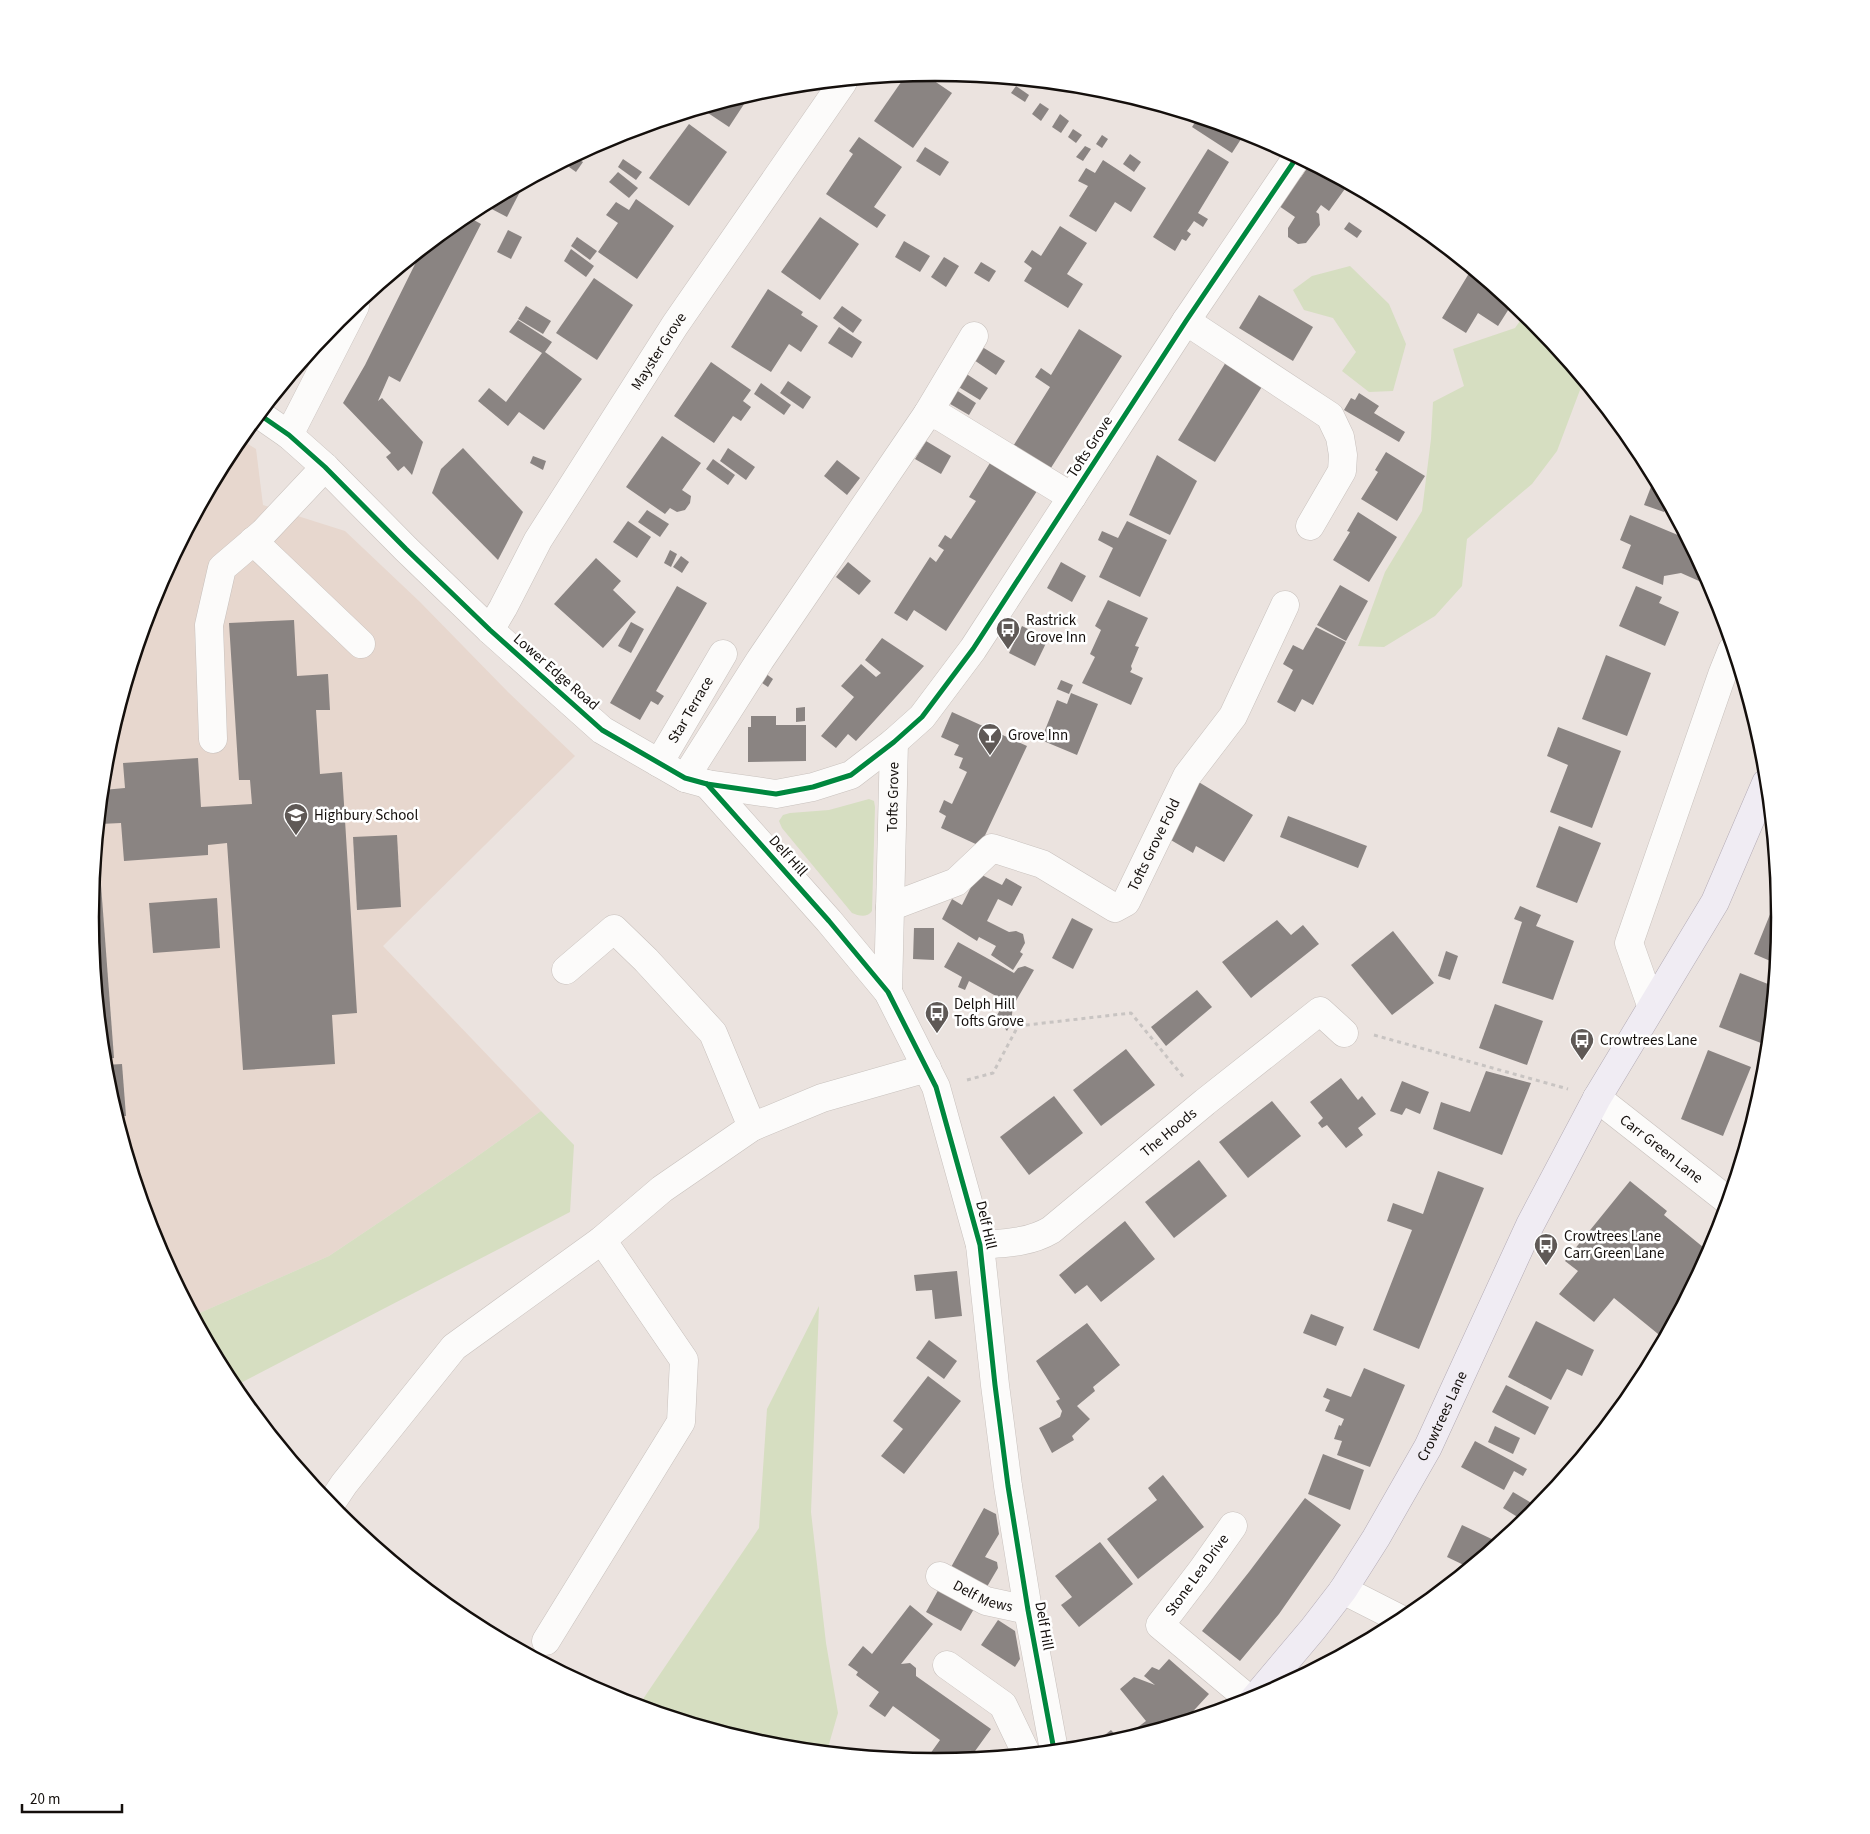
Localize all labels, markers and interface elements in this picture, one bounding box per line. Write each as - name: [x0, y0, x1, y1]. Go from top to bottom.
- street label: Mayster Grove: [626, 308, 691, 394]
- street label: Tofts Grove: [1062, 412, 1118, 482]
- place label: Rastrick Grove Inn: [1026, 610, 1086, 648]
- bus stop icon: Rastrick Grove Inn: [995, 616, 1021, 650]
- street label: Lower Edge Road: [508, 629, 604, 715]
- street label: Star Terrace: [663, 672, 718, 747]
- bar icon: Grove Inn: [977, 722, 1003, 756]
- place label: Grove Inn: [1008, 725, 1068, 746]
- street label: Tofts Grove: [881, 762, 904, 832]
- street label: Tofts Grove Fold: [1122, 795, 1185, 895]
- school or university icon: Highbury School: [283, 802, 309, 836]
- place label: Highbury School: [314, 805, 419, 826]
- street label: Delf Hill: [764, 831, 812, 881]
- place label: Delph Hill Tofts Grove: [954, 994, 1024, 1032]
- bus stop icon: Delph Hill Tofts Grove: [924, 1000, 950, 1034]
- bus stop icon: Crowtrees Lane: [1569, 1027, 1595, 1061]
- place label: Crowtrees Lane: [1600, 1030, 1697, 1051]
- street label: The Hoods: [1136, 1103, 1201, 1162]
- street label: Carr Green Lane: [1615, 1109, 1708, 1188]
- street label: Delf Hill: [970, 1199, 1002, 1251]
- place label: Crowtrees Lane Carr Green Lane: [1564, 1226, 1664, 1264]
- bus stop icon: Crowtrees Lane Carr Green Lane: [1533, 1232, 1559, 1266]
- street label: Crowtrees Lane: [1412, 1368, 1472, 1465]
- street label: Stone Lea Drive: [1160, 1530, 1234, 1620]
- street label: Delf Mews: [949, 1575, 1015, 1617]
- street label: Delf Hill: [1029, 1600, 1059, 1652]
- scale bar: [22, 1782, 122, 1814]
- text: 20 m: [30, 1789, 60, 1810]

